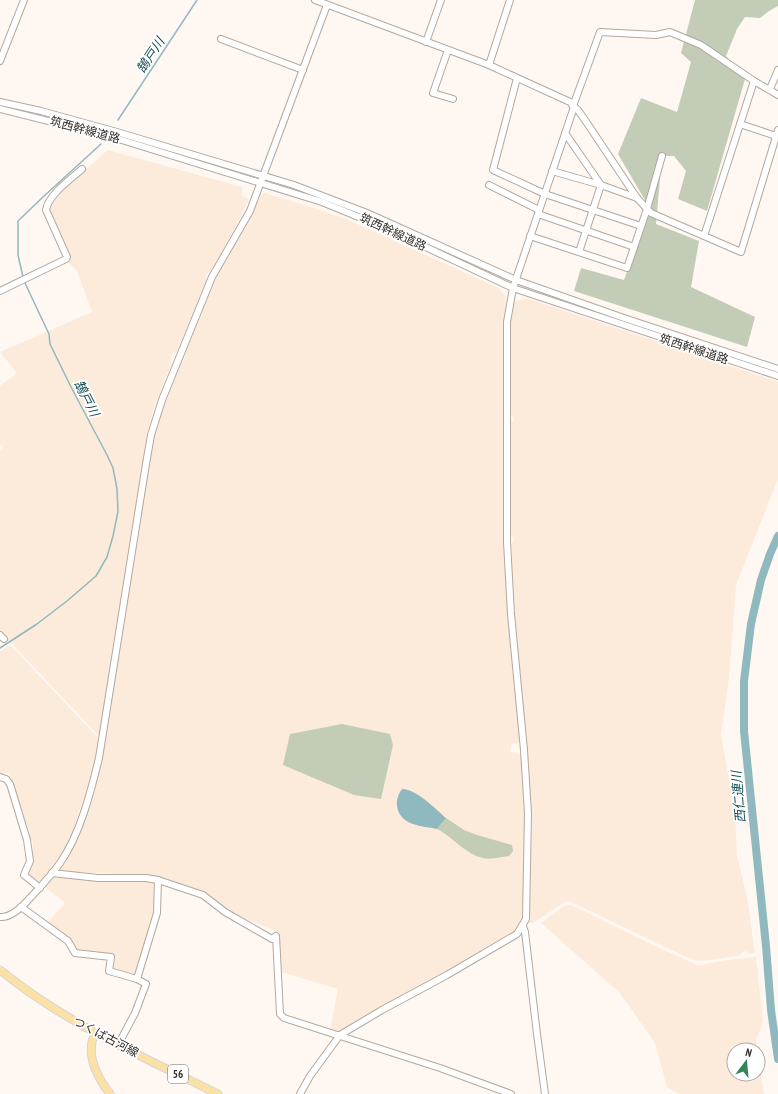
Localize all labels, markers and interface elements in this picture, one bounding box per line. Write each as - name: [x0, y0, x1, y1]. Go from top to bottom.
- water label: 鵠戸川: [133, 33, 169, 76]
- street label: 筑西幹線道路: [48, 113, 122, 146]
- street label: 筑西幹線道路: [357, 210, 429, 254]
- street label: 筑西幹線道路: [658, 330, 731, 367]
- water label: 鵠戸川: [70, 377, 104, 421]
- water label: 西仁連川: [728, 768, 749, 824]
- street label: つくば古河線: [71, 1013, 142, 1060]
- north arrow: [726, 1042, 766, 1082]
- text: N: [744, 1045, 754, 1060]
- road number: 56: [168, 1065, 188, 1083]

